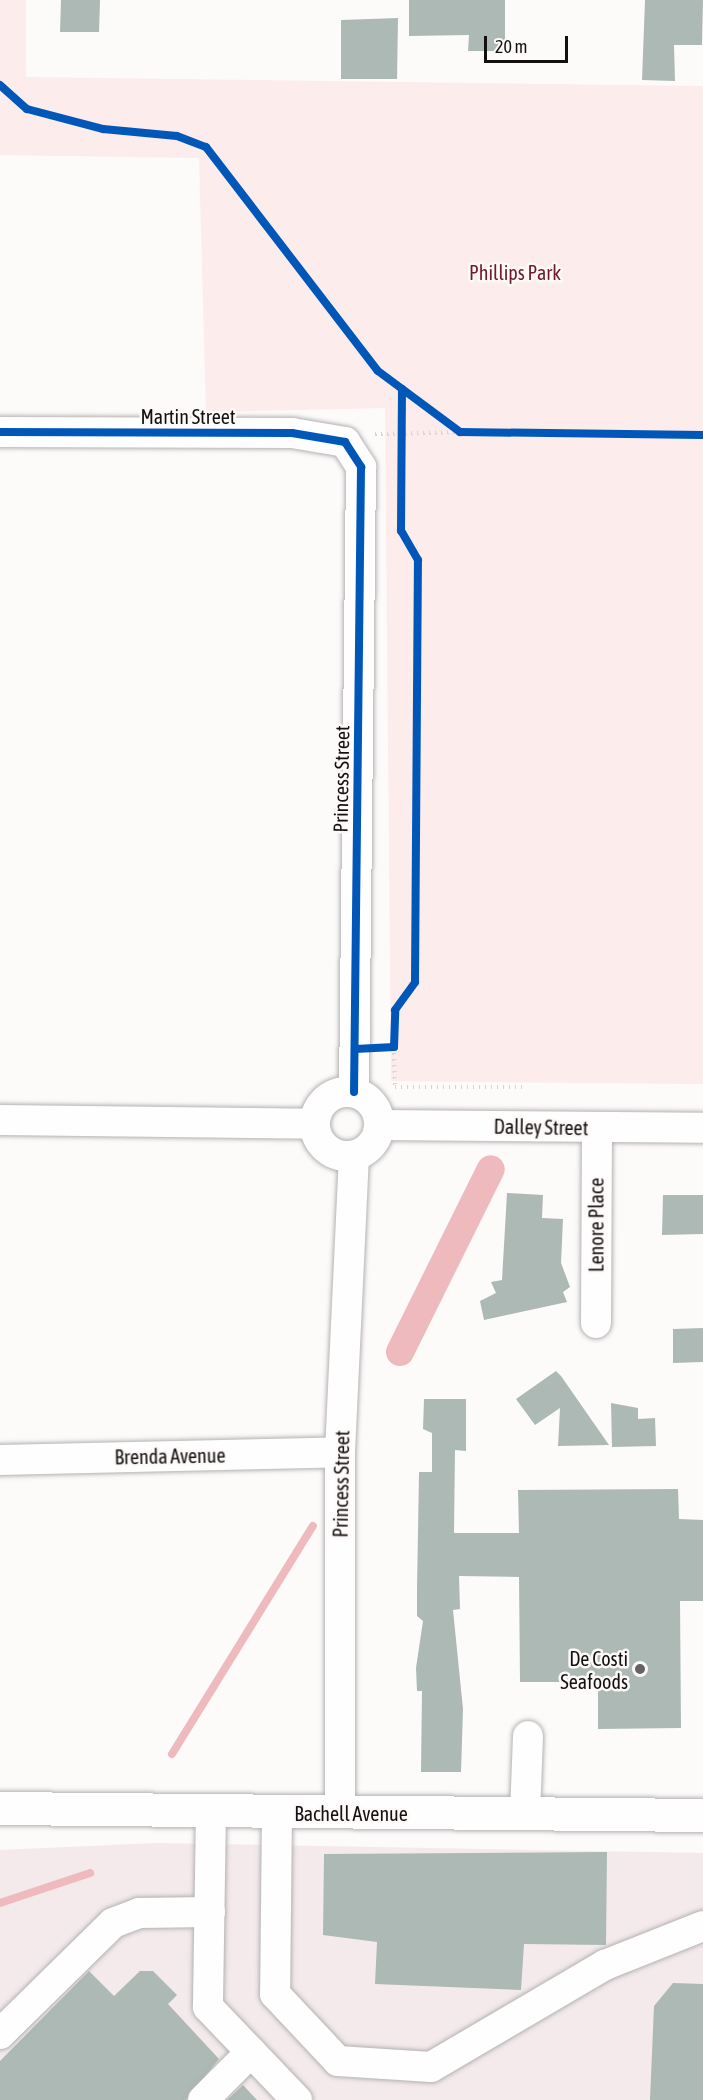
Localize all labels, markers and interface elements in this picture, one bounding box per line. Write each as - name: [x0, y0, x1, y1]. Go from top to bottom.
- scale bar: [487, 24, 571, 62]
- text: 20 m: [495, 36, 527, 57]
- park label: Phillips Park: [469, 260, 561, 284]
- street label: Martin Street: [140, 404, 236, 428]
- street label: Princess Street: [328, 725, 354, 833]
- street label: Dalley Street: [493, 1114, 589, 1140]
- street label: Lenore Place: [584, 1178, 608, 1272]
- street label: Princess Street: [328, 1430, 354, 1538]
- street label: Brenda Avenue: [114, 1443, 226, 1469]
- place label: De Costi Seafoods: [560, 1646, 628, 1693]
- marker: De Costi Seafoods: [633, 1662, 647, 1676]
- street label: Bachell Avenue: [294, 1801, 408, 1825]

